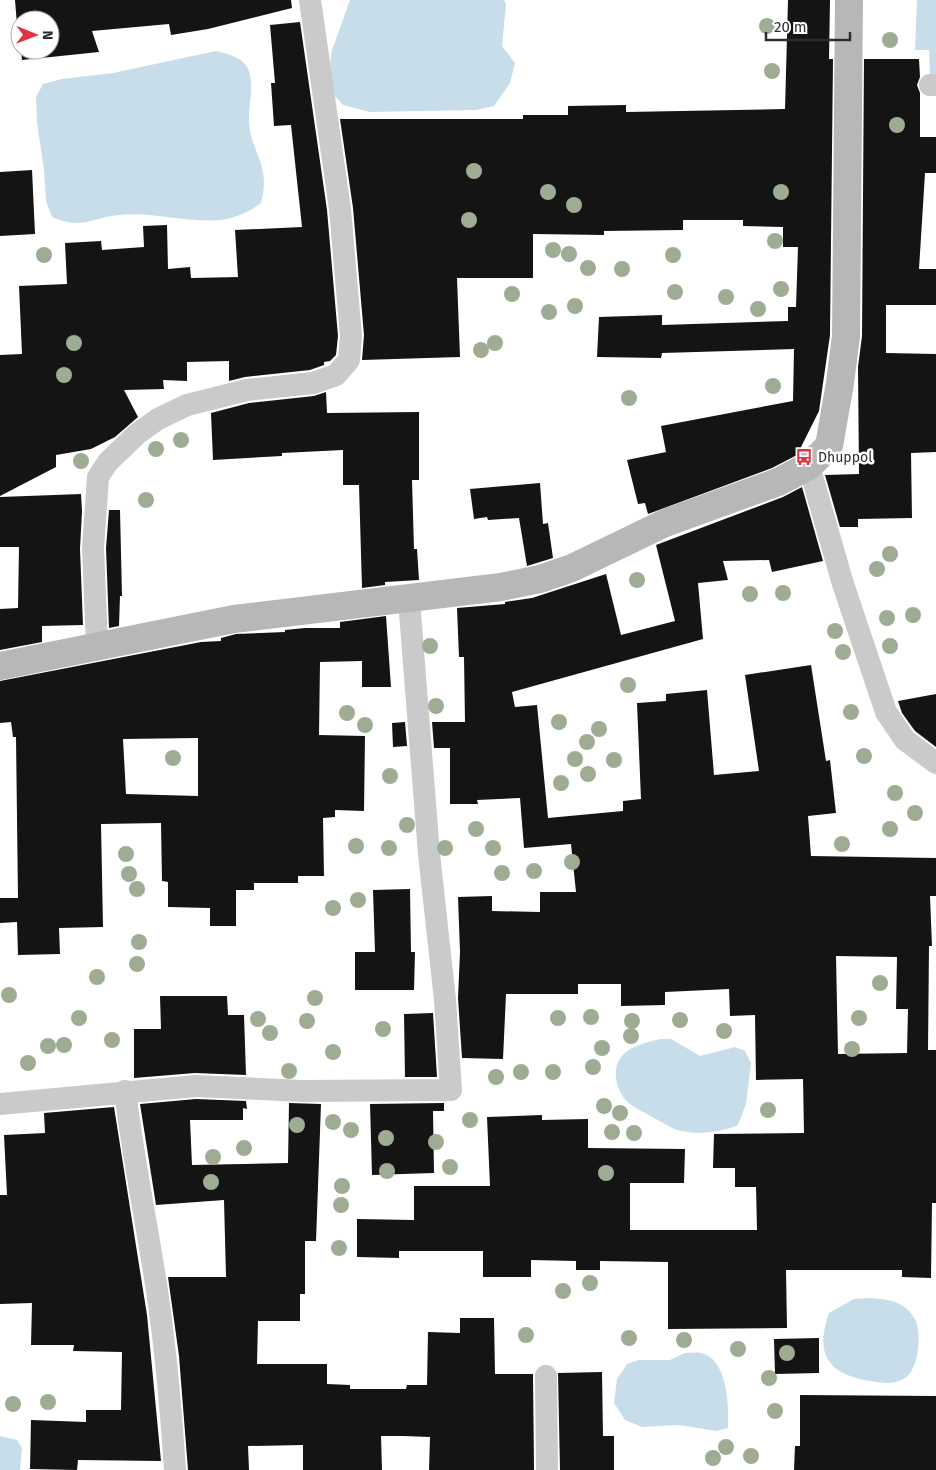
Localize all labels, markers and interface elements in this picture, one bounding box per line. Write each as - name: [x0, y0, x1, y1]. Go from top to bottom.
- north arrow: [10, 10, 60, 60]
- scale bar: [766, 10, 850, 42]
- text: 20 m: [774, 18, 807, 36]
- text: N: [39, 30, 56, 40]
- bus stop icon: Dhuppol: [794, 447, 814, 467]
- place label: Dhuppol: [818, 449, 872, 466]

